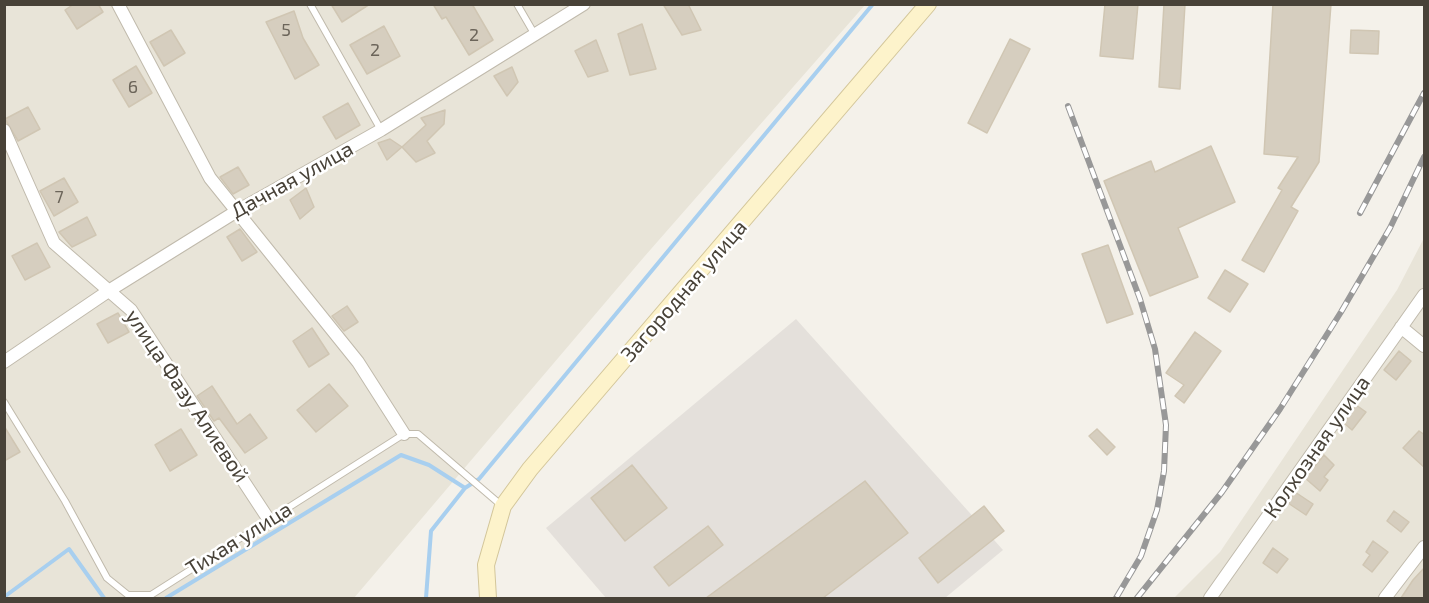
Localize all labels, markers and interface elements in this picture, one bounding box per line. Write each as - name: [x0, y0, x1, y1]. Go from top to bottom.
- house number: 5: [281, 19, 291, 41]
- house number: 2: [469, 24, 479, 46]
- house number: 2: [370, 39, 380, 61]
- house number: 6: [128, 76, 138, 98]
- street label: Дачная улица: [226, 136, 358, 224]
- house number: 7: [54, 186, 64, 208]
- street label: Загородная улица: [616, 215, 752, 367]
- street label: улица Фазу Алиевой: [120, 305, 254, 487]
- street label: Колхозная улица: [1259, 371, 1375, 523]
- street label: Тихая улица: [181, 496, 297, 582]

